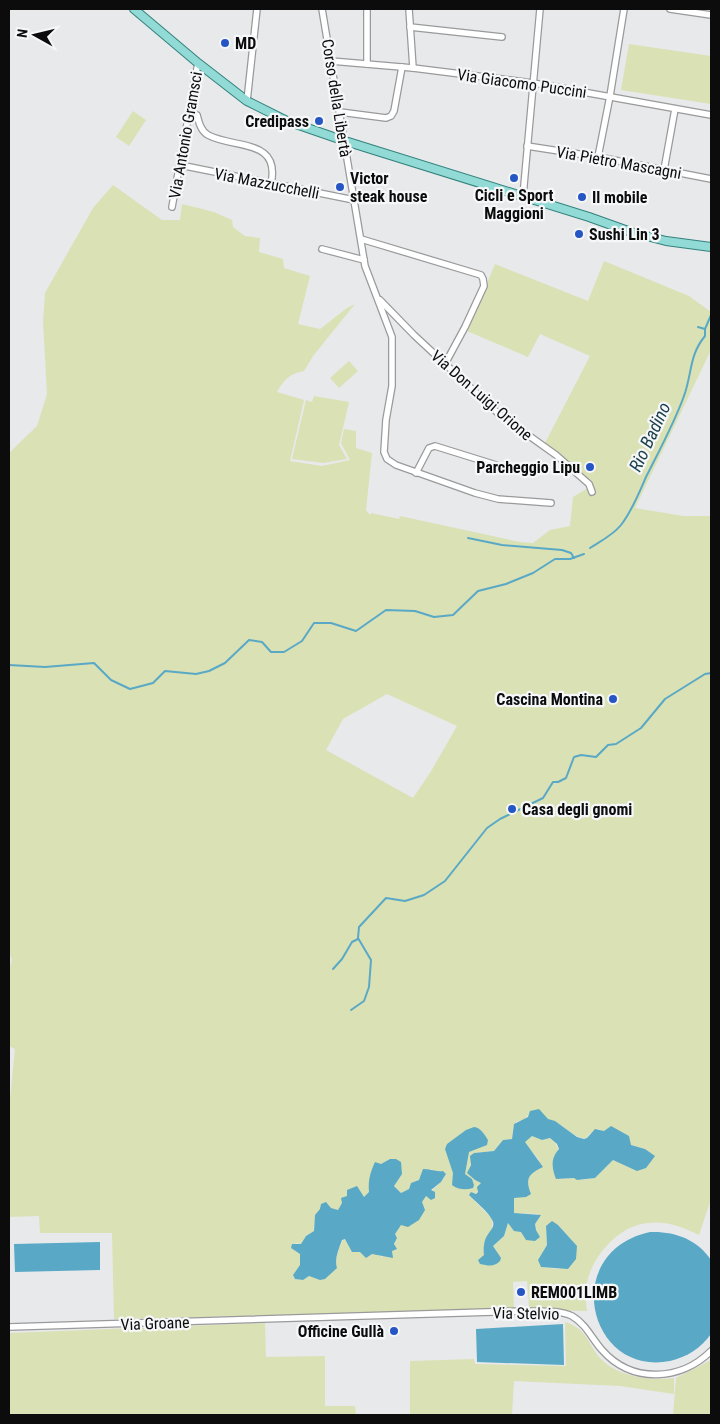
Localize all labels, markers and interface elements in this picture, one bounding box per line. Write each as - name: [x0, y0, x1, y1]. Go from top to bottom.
- north arrow: [10, 10, 60, 60]
- text: N: [14, 28, 31, 39]
- place label: MD: [235, 34, 256, 53]
- marker: MD: [219, 37, 231, 49]
- street label: Corso della Libertà: [318, 38, 355, 159]
- street label: Via Giacomo Puccini: [456, 65, 588, 102]
- street label: Via Antonio Gramsci: [165, 70, 206, 200]
- place label: Credipass: [245, 112, 309, 131]
- marker: Credipass: [313, 115, 325, 127]
- street label: Via Pietro Mascagni: [555, 142, 683, 183]
- street label: Via Mazzucchelli: [213, 164, 321, 203]
- place label: Victor steak house: [350, 169, 428, 206]
- marker: Cicli e Sport Maggioni: [508, 172, 520, 184]
- marker: Victor steak house: [334, 181, 346, 193]
- place label: Cicli e Sport Maggioni: [475, 186, 553, 223]
- place label: Il mobile: [592, 188, 648, 207]
- marker: Il mobile: [576, 191, 588, 203]
- place label: Sushi Lin 3: [589, 225, 660, 244]
- marker: Sushi Lin 3: [573, 228, 585, 240]
- street label: Via Don Luigi Orione: [427, 346, 536, 445]
- water label: Rio Badino: [624, 399, 675, 475]
- place label: Parcheggio Lipu: [476, 458, 580, 477]
- marker: Parcheggio Lipu: [584, 461, 596, 473]
- place label: Cascina Montina: [496, 690, 603, 709]
- marker: Cascina Montina: [607, 693, 619, 705]
- place label: Casa degli gnomi: [522, 800, 632, 819]
- marker: Casa degli gnomi: [506, 803, 518, 815]
- place label: REM001LIMB: [531, 1283, 617, 1302]
- marker: REM001LIMB: [515, 1286, 527, 1298]
- street label: Via Stelvio: [492, 1303, 560, 1324]
- street label: Via Groane: [120, 1313, 190, 1334]
- place label: Officine Gullà: [298, 1322, 384, 1341]
- marker: Officine Gullà: [388, 1325, 400, 1337]

